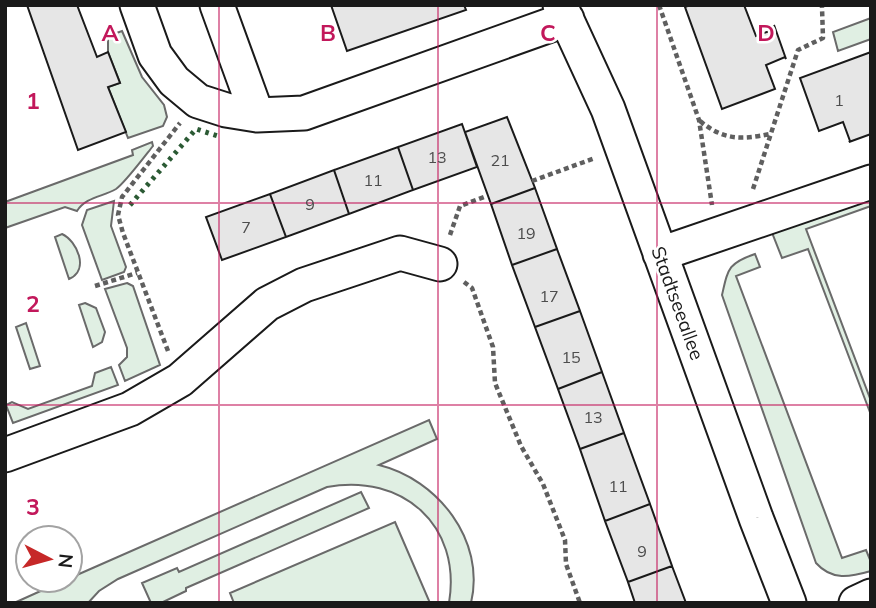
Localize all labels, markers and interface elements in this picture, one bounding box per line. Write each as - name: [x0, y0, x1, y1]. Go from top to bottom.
- text: A: [101, 18, 119, 47]
- text: B: [320, 18, 336, 47]
- text: C: [540, 18, 556, 47]
- text: D: [757, 18, 775, 47]
- text: 1: [26, 86, 40, 115]
- house number: 1: [834, 90, 844, 110]
- house number: 13: [427, 147, 447, 167]
- house number: 21: [490, 150, 510, 170]
- house number: 11: [363, 170, 383, 190]
- house number: 9: [305, 194, 315, 214]
- house number: 7: [241, 217, 251, 237]
- house number: 19: [516, 223, 536, 243]
- street label: Stadtseeallee: [646, 243, 710, 363]
- house number: 17: [539, 286, 559, 306]
- text: 2: [26, 289, 40, 318]
- house number: 15: [561, 347, 581, 367]
- house number: 13: [583, 407, 603, 427]
- house number: 11: [608, 476, 628, 496]
- text: 3: [26, 492, 40, 521]
- north arrow: [14, 524, 84, 594]
- house number: 9: [637, 541, 647, 561]
- text: N: [53, 552, 79, 569]

